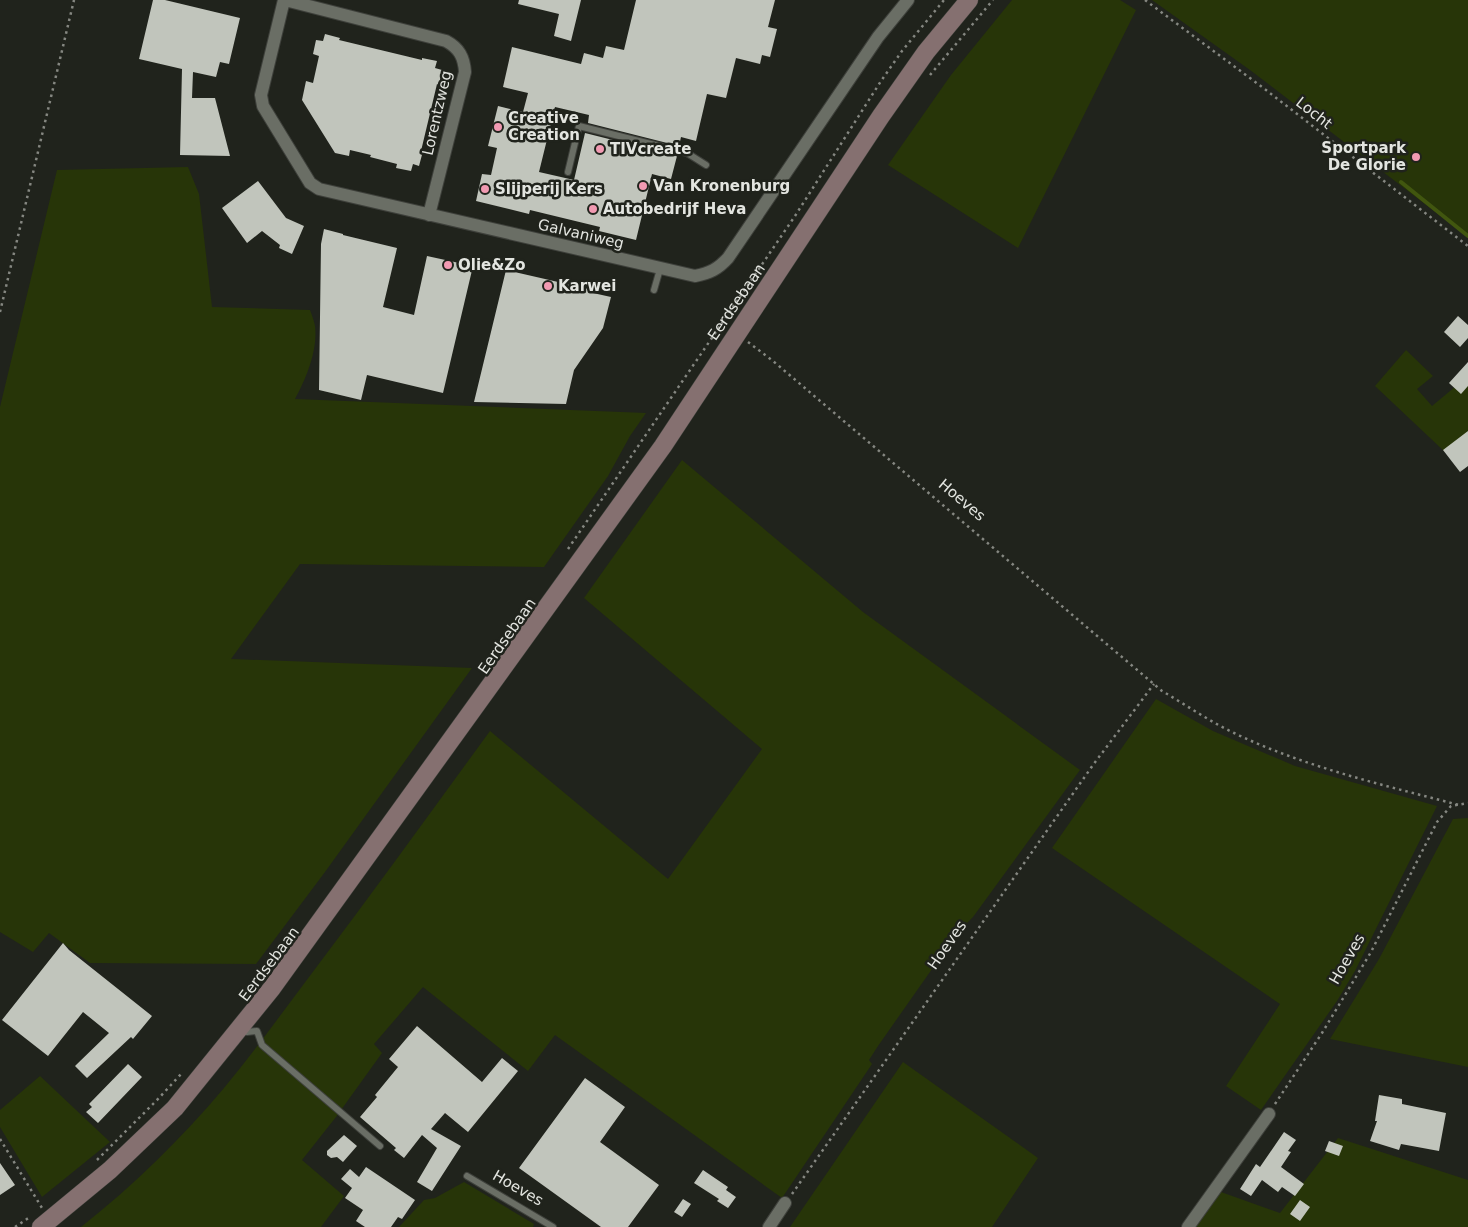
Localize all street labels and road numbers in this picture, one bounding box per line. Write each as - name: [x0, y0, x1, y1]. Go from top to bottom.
- street label: Lorentzweg: [418, 69, 456, 157]
- street label: Locht: [1292, 93, 1336, 133]
- street label: Galvaniweg: [536, 215, 626, 253]
- street label: Eerdsebaan: [704, 260, 769, 344]
- street label: Hoeves: [935, 475, 989, 525]
- street label: Eerdsebaan: [474, 595, 540, 677]
- street label: Hoeves: [924, 917, 970, 973]
- street label: Eerdsebaan: [235, 923, 303, 1005]
- street label: Hoeves: [1325, 930, 1369, 988]
- street label: Hoeves: [489, 1166, 547, 1210]

